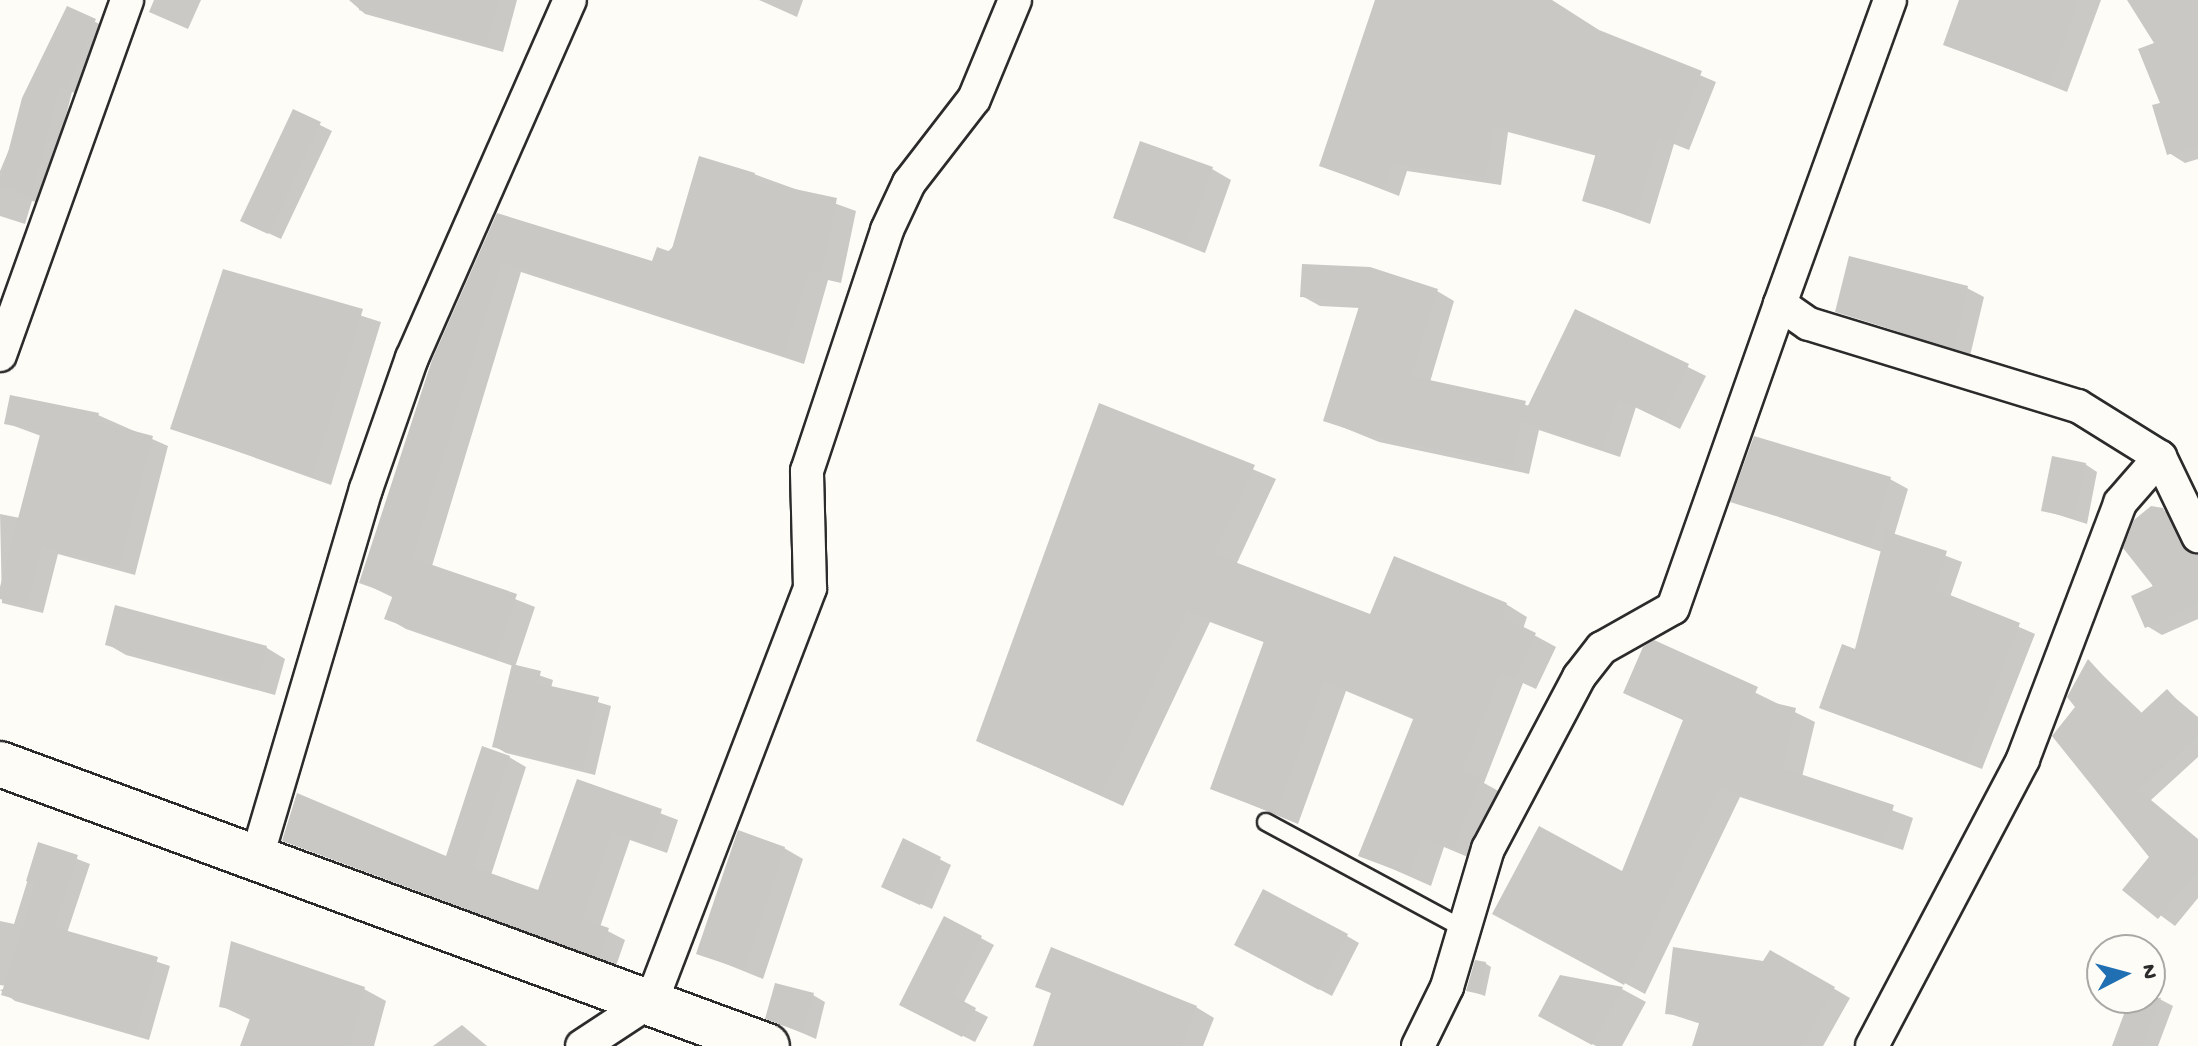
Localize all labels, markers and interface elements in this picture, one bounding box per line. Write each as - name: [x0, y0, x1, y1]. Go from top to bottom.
- north arrow: [2086, 934, 2166, 1014]
- text: N: [2134, 963, 2162, 980]

